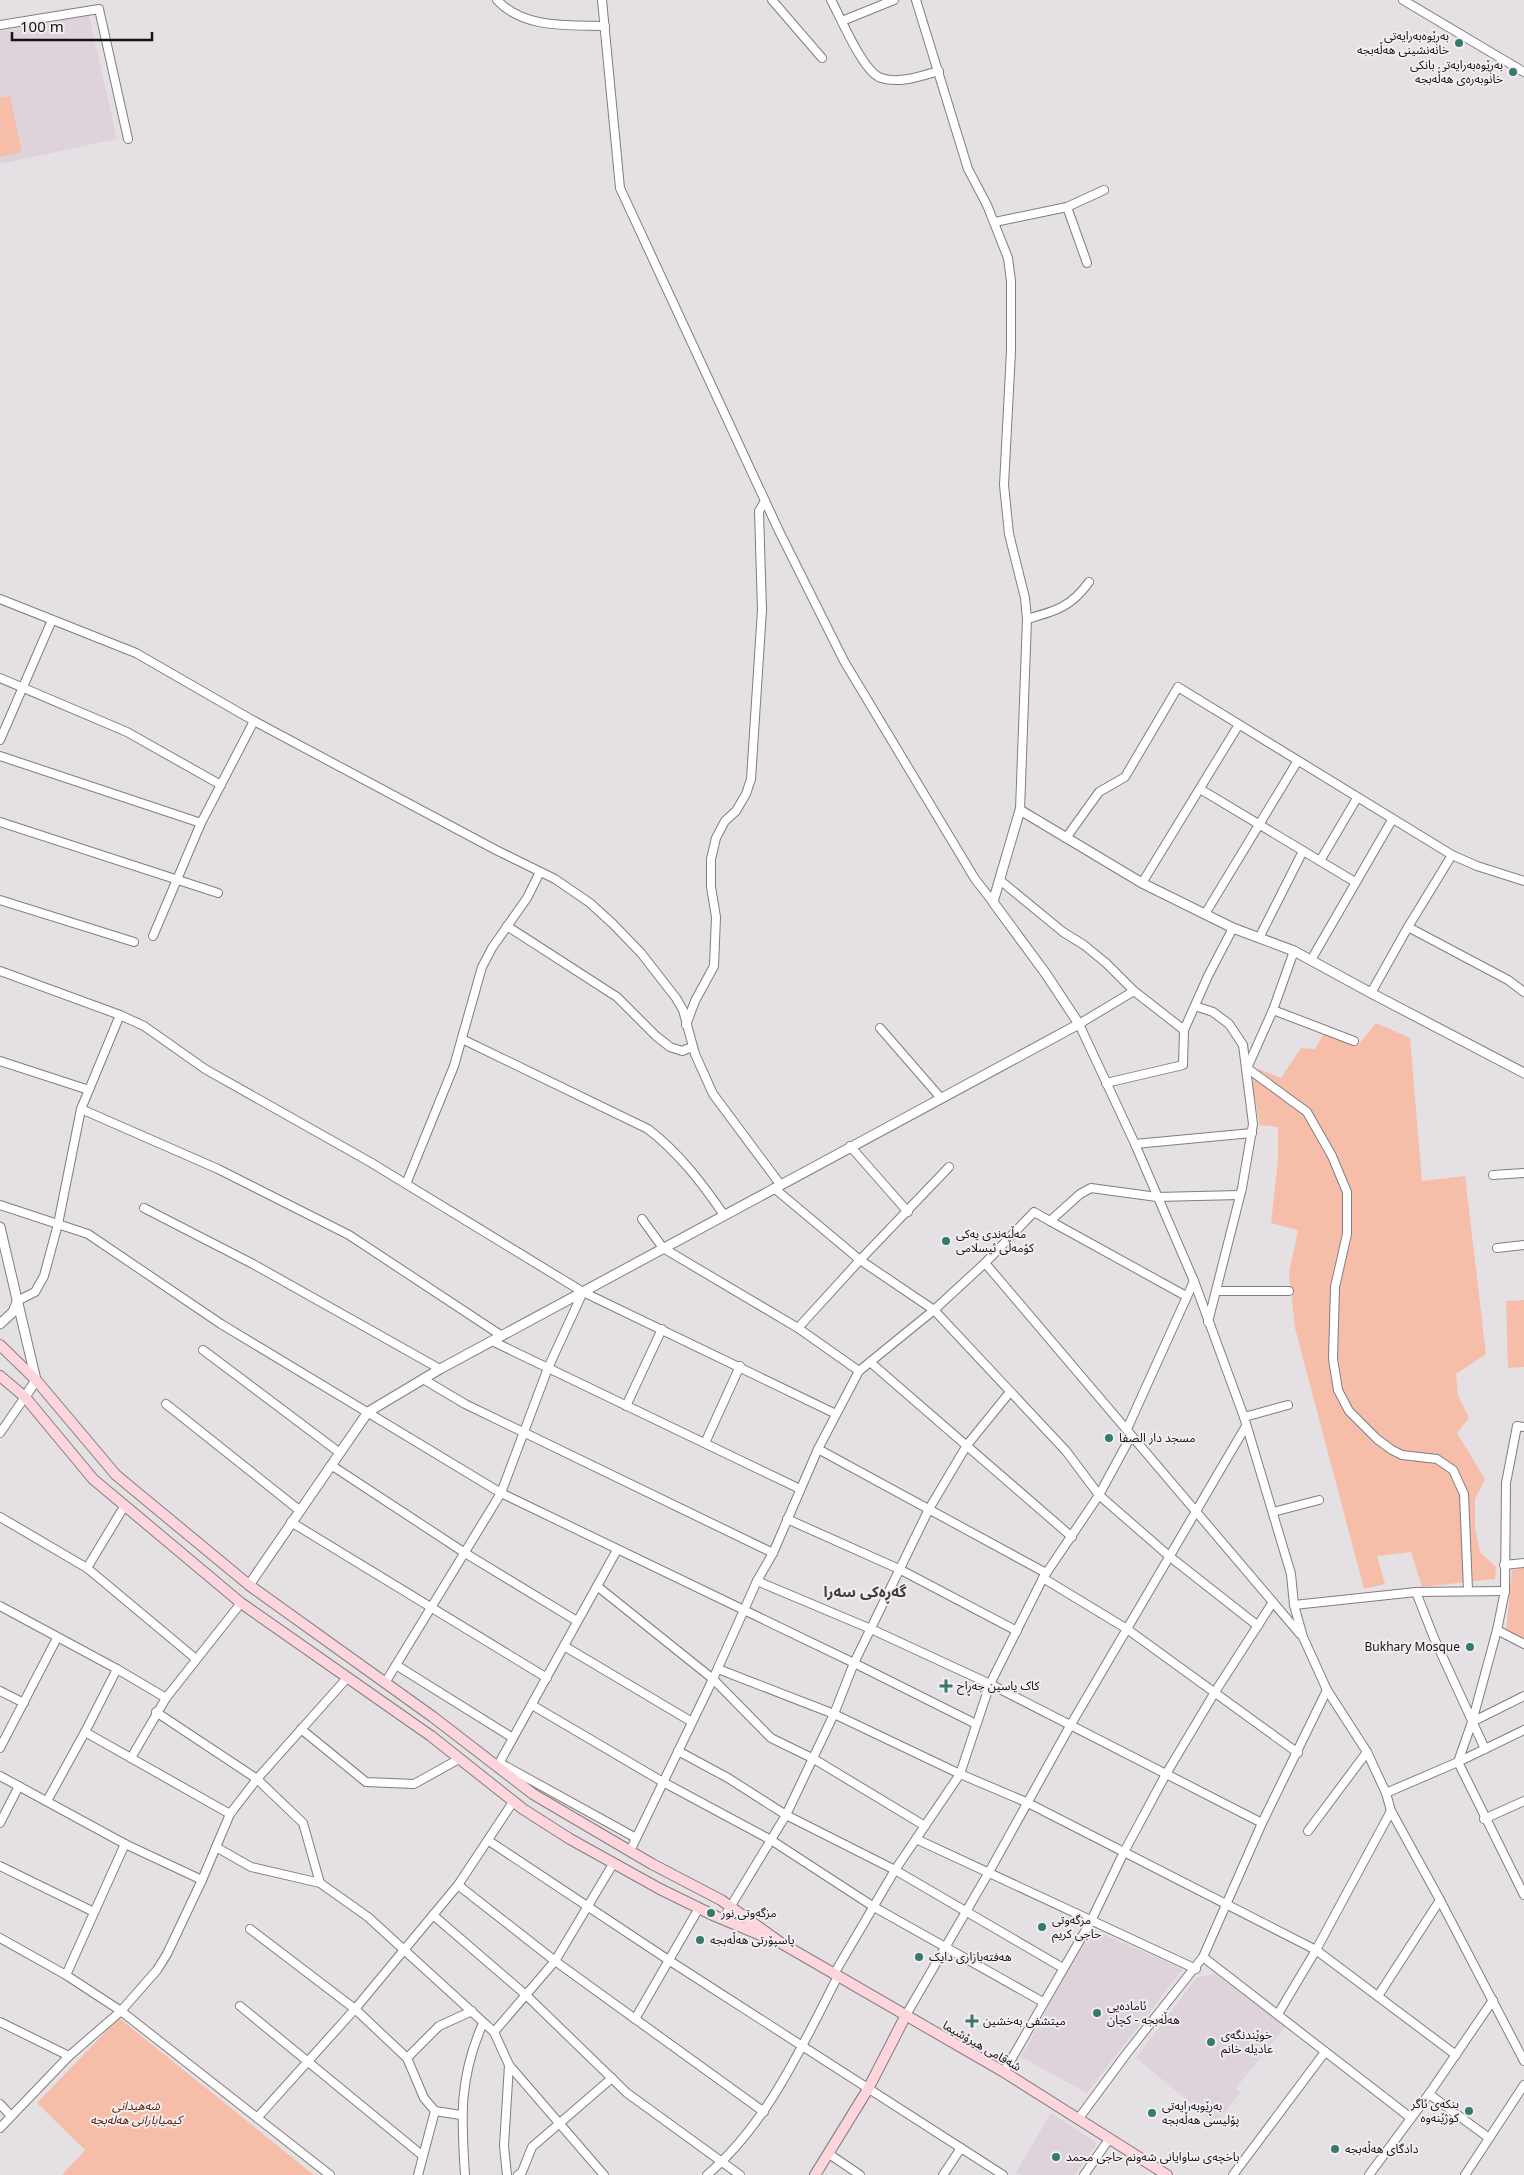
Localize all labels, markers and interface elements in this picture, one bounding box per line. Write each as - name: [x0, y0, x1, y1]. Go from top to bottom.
- scale bar: [12, 10, 152, 42]
- text: 100 m: [20, 11, 64, 43]
- place label: بەڕێوەبەرایەتی خانەنشینی هەڵەبجە: [1357, 24, 1449, 63]
- marker: بەڕێوەبەرایەتی خانەنشینی هەڵەبجە: [1453, 37, 1465, 49]
- place label: بەڕێوەبەرایەتی بانکی خانوبەرەی هەڵەبجە: [1410, 53, 1503, 92]
- marker: بەڕێوەبەرایەتی بانکی خانوبەرەی هەڵەبجە: [1507, 66, 1519, 78]
- place label: مەڵبەندی یەکی کۆمەڵی ئیسلامی: [956, 1222, 1035, 1261]
- marker: مەڵبەندی یەکی کۆمەڵی ئیسلامی: [940, 1235, 952, 1247]
- place label: مسجد دار الصفا: [1119, 1426, 1196, 1451]
- marker: مسجد دار الصفا: [1103, 1432, 1115, 1444]
- district label: گەڕەکی سەرا: [824, 1576, 907, 1608]
- place label: Bukhary Mosque: [1365, 1635, 1460, 1660]
- marker: Bukhary Mosque: [1464, 1641, 1476, 1653]
- place label: کاک یاسین جەڕاح: [957, 1674, 1041, 1699]
- marker: کاک یاسین جەڕاح: [939, 1679, 953, 1693]
- place label: مزگەوتی نور: [720, 1901, 777, 1926]
- marker: مزگەوتی نور: [705, 1907, 717, 1919]
- place label: مزگە‌وتی حاجی كریم: [1052, 1908, 1101, 1947]
- marker: مزگە‌وتی حاجی كریم: [1036, 1921, 1048, 1933]
- place label: پاسپۆرتی هەڵەبجە: [710, 1928, 795, 1953]
- marker: پاسپۆرتی هەڵەبجە: [694, 1934, 706, 1946]
- place label: هەفتەبازاری دایک: [929, 1945, 1012, 1970]
- marker: هەفتەبازاری دایک: [913, 1951, 925, 1963]
- place label: ئامادەیی هەڵەبجە - کچان: [1107, 1994, 1180, 2033]
- marker: ئامادەیی هەڵەبجە - کچان: [1091, 2007, 1103, 2019]
- place label: میتشفی بەخشین: [983, 2009, 1066, 2034]
- street label: شەقامی هیرۆشیما: [937, 2014, 1026, 2079]
- marker: میتشفی بەخشین: [965, 2014, 979, 2028]
- place label: خوێندنگەی عادیلە خانم: [1221, 2023, 1273, 2062]
- marker: خوێندنگەی عادیلە خانم: [1205, 2036, 1217, 2048]
- place label: بنکەی ئاگر کوژێنەوە: [1410, 2092, 1460, 2131]
- park label: شەھیدانی کیمیابارانی ھەلەبجە: [90, 2094, 184, 2133]
- place label: بەڕێوبەرایەتی پۆلیسی هەڵەبجە: [1162, 2094, 1239, 2133]
- marker: بنکەی ئاگر کوژێنەوە: [1463, 2105, 1475, 2117]
- marker: بەڕێوبەرایەتی پۆلیسی هەڵەبجە: [1146, 2107, 1158, 2119]
- place label: دادگای هەڵەبجە: [1345, 2137, 1419, 2162]
- marker: دادگای هەڵەبجە: [1329, 2143, 1341, 2155]
- place label: باخچە‌ی ساوایانی شە‌ونم حاجی محمد: [1066, 2145, 1239, 2170]
- marker: باخچە‌ی ساوایانی شە‌ونم حاجی محمد: [1050, 2151, 1062, 2163]

